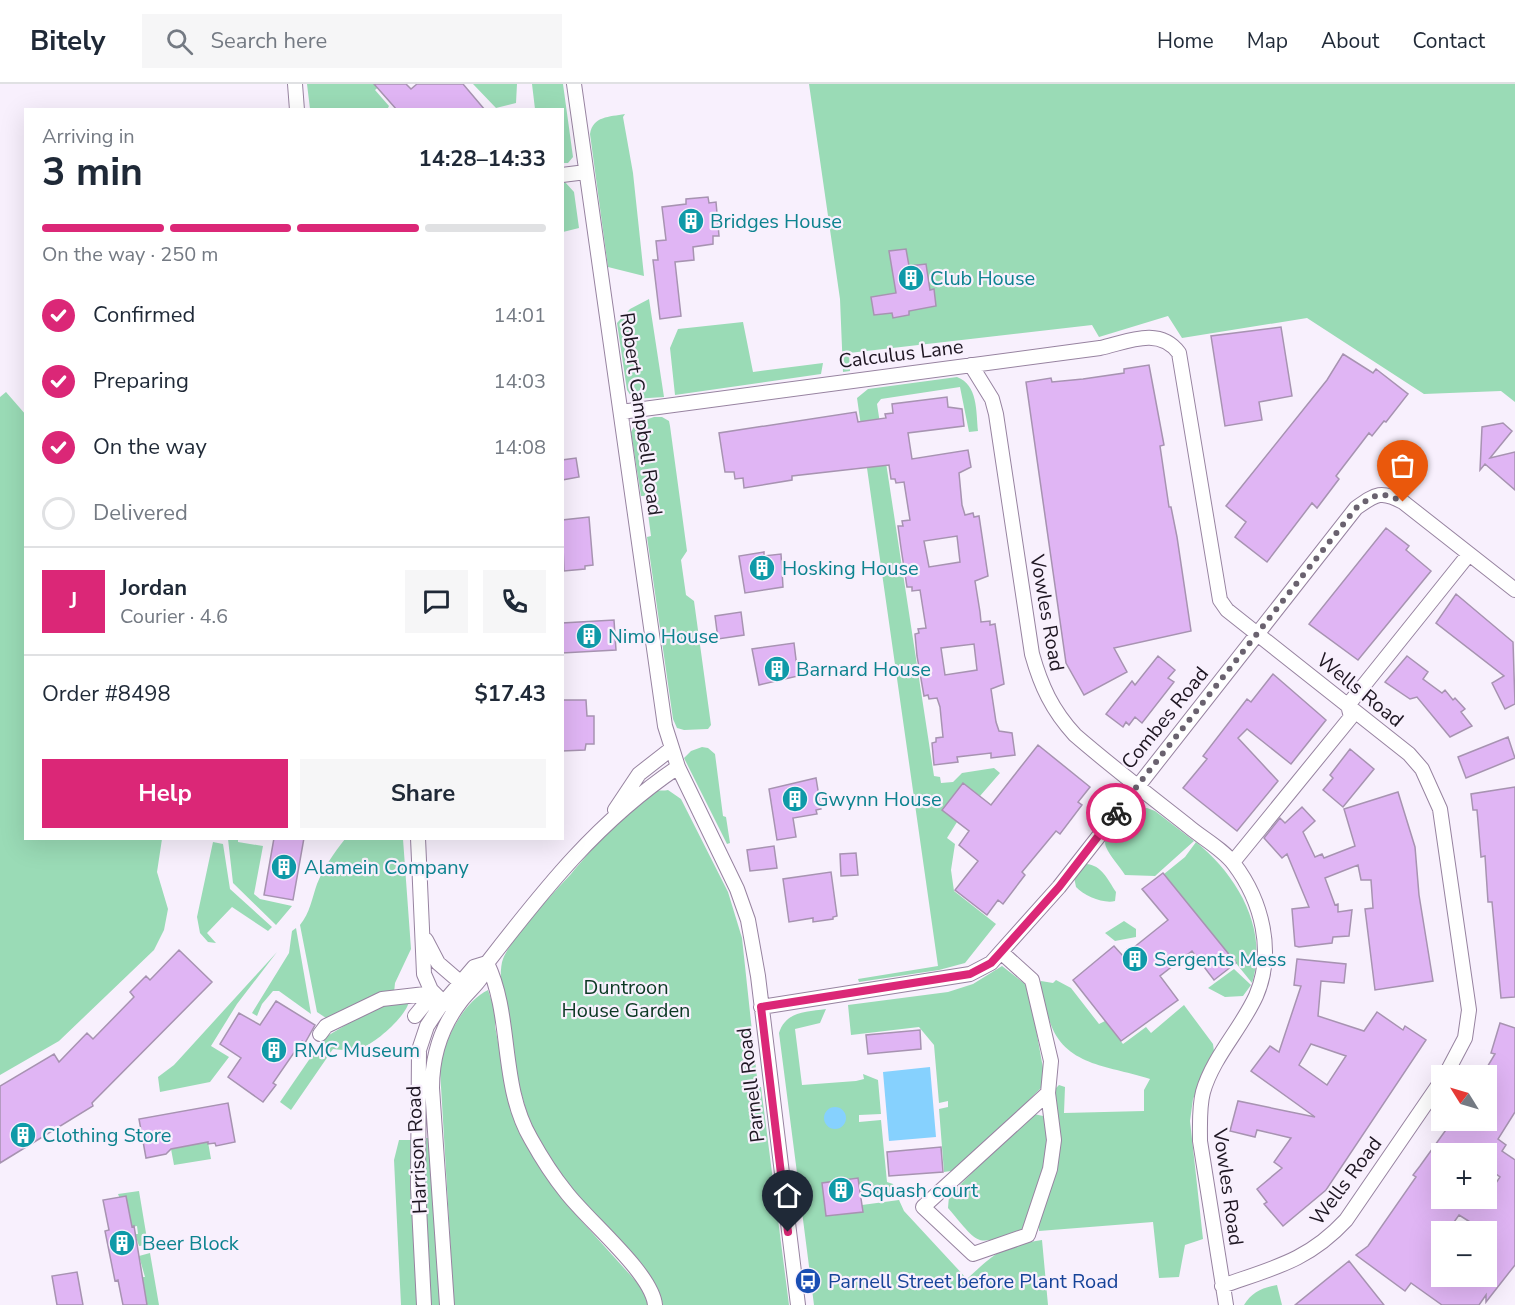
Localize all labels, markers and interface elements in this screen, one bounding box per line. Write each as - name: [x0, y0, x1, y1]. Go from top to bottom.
- search box: [142, 14, 562, 68]
- text: Bitely: [30, 22, 106, 60]
- icon: search: [163, 25, 196, 58]
- text: Search here: [211, 26, 327, 56]
- text: Home: [1157, 27, 1214, 55]
- text: Map: [1247, 27, 1288, 55]
- text: About: [1321, 27, 1379, 55]
- text: Contact: [1412, 27, 1485, 55]
- text: Arriving in: [42, 123, 135, 150]
- text: 14:28–14:33: [418, 144, 546, 174]
- text: 3 min: [42, 146, 143, 199]
- building icon: Bridges House: [676, 206, 706, 236]
- place label: Bridges House: [710, 208, 842, 235]
- text: On the way · 250 m: [42, 241, 218, 268]
- building icon: Club House: [896, 263, 926, 293]
- place label: Club House: [930, 265, 1035, 292]
- icon: check: [42, 299, 75, 332]
- text: Confirmed: [93, 300, 195, 330]
- text: 14:01: [493, 302, 546, 329]
- street label: Robert Campbell Road: [613, 311, 669, 517]
- street label: Calculus Lane: [837, 333, 965, 375]
- icon: check: [42, 365, 75, 398]
- text: Preparing: [93, 366, 189, 396]
- text: 14:03: [493, 368, 546, 395]
- icon: check: [42, 431, 75, 464]
- text: On the way: [93, 432, 207, 462]
- text: 14:08: [493, 434, 546, 461]
- pin: [1377, 440, 1428, 502]
- icon: bag: [1386, 449, 1419, 482]
- text: Delivered: [93, 498, 188, 528]
- street label: Vowles Road: [1023, 551, 1071, 674]
- building icon: Hosking House: [747, 553, 777, 583]
- place label: Hosking House: [782, 555, 919, 582]
- button: chat: [405, 570, 468, 633]
- button: phone: [483, 570, 546, 633]
- text: Jordan: [120, 573, 187, 603]
- text: J: [70, 586, 77, 616]
- text: Courier · 4.6: [120, 603, 228, 630]
- building icon: Nimo House: [574, 621, 604, 651]
- place label: Nimo House: [608, 623, 719, 650]
- street label: Wells Road: [1311, 647, 1409, 733]
- building icon: Barnard House: [762, 654, 792, 684]
- place label: Barnard House: [796, 656, 931, 683]
- street label: Combes Road: [1115, 661, 1215, 775]
- text: Order #8498: [42, 679, 171, 709]
- text: $17.43: [475, 679, 546, 709]
- button: Help: [42, 759, 288, 828]
- button: Share: [300, 759, 546, 828]
- courier: [1086, 783, 1146, 843]
- building icon: Gwynn House: [780, 784, 810, 814]
- place label: Gwynn House: [814, 786, 942, 813]
- icon: bike: [1100, 797, 1133, 830]
- building icon: Alamein Company: [269, 852, 299, 882]
- place label: Alamein Company: [304, 854, 470, 881]
- building icon: Sergents Mess: [1120, 944, 1150, 974]
- place label: Sergents Mess: [1154, 946, 1286, 973]
- park label: Duntroon House Garden: [562, 974, 690, 1024]
- street label: Parnell Road: [731, 1026, 771, 1144]
- building icon: RMC Museum: [259, 1035, 289, 1065]
- place label: RMC Museum: [294, 1037, 420, 1064]
- north arrow: [1431, 1065, 1497, 1131]
- map controls: [1431, 1065, 1497, 1287]
- street label: Harrison Road: [400, 1085, 434, 1215]
- building icon: Clothing Store: [8, 1120, 38, 1150]
- place label: Clothing Store: [42, 1122, 171, 1149]
- street label: Vowles Road: [1206, 1126, 1250, 1247]
- street label: Wells Road: [1304, 1131, 1388, 1231]
- button: +: [1431, 1143, 1497, 1209]
- pin: [762, 1170, 813, 1232]
- building icon: Squash court: [826, 1175, 856, 1205]
- place label: Squash court: [860, 1177, 979, 1204]
- icon: home: [771, 1179, 804, 1212]
- button: −: [1431, 1221, 1497, 1287]
- building icon: Beer Block: [107, 1228, 137, 1258]
- place label: Beer Block: [142, 1230, 240, 1257]
- bus stop icon: Parnell Street before Plant Road: [793, 1266, 823, 1296]
- place label: Parnell Street before Plant Road: [828, 1268, 1118, 1295]

